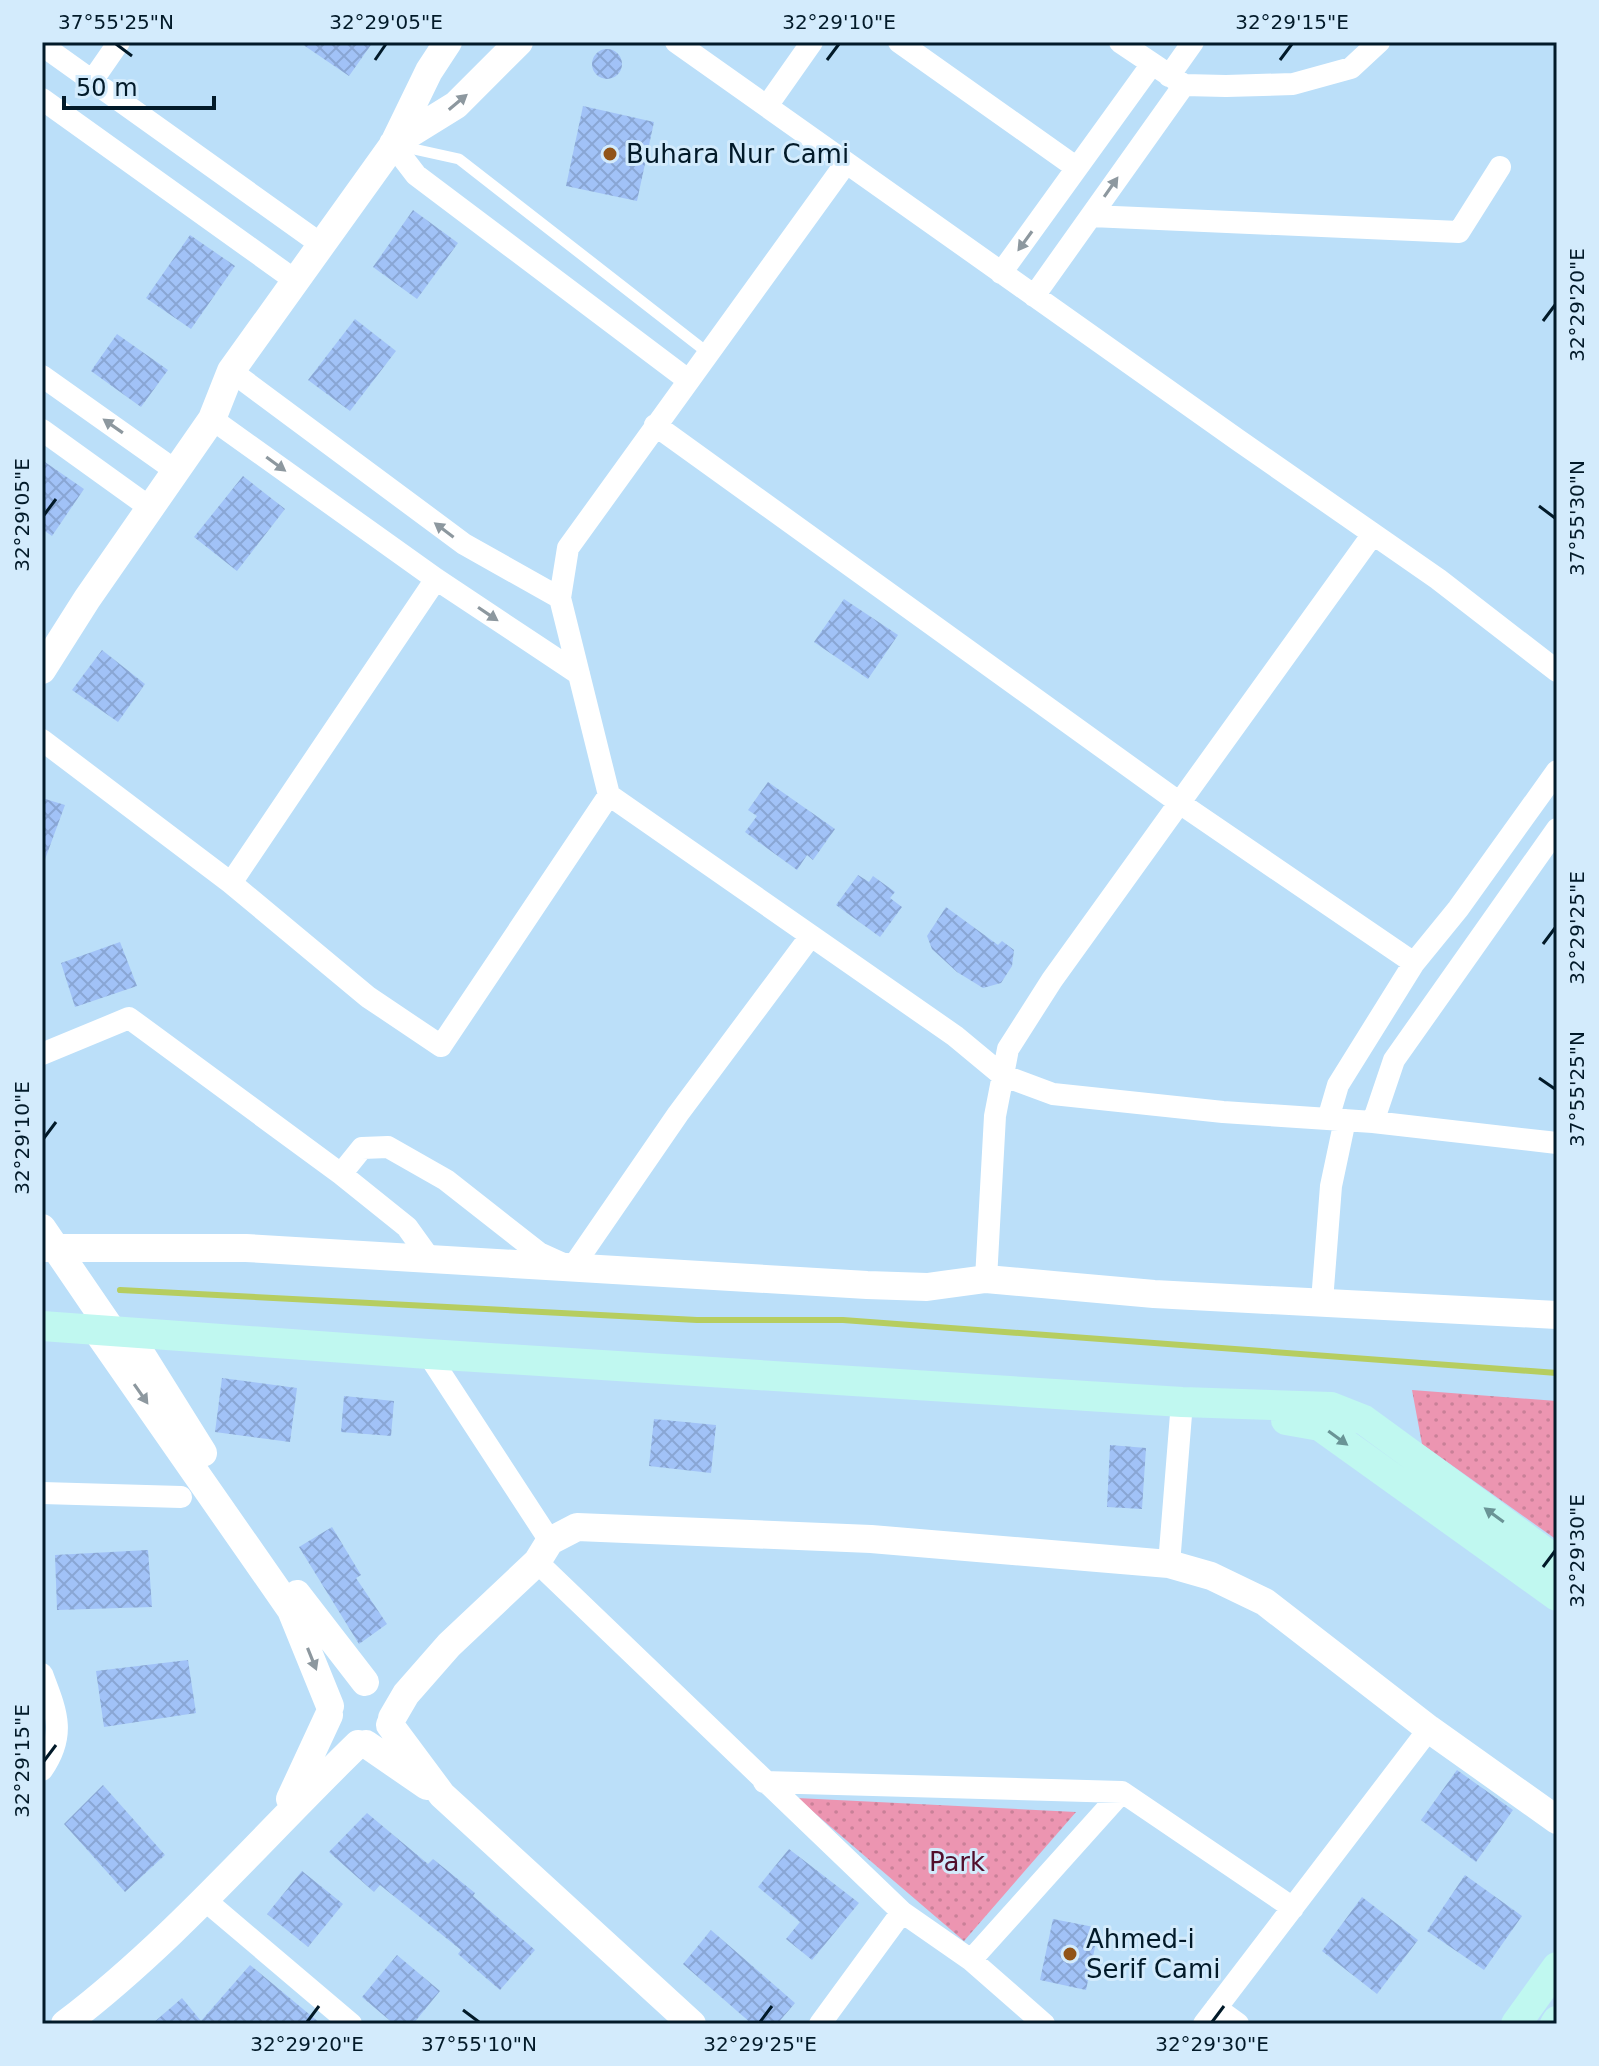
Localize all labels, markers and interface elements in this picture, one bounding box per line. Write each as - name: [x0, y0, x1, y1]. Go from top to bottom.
- text: 37°55'25"N: [58, 10, 174, 34]
- text: 32°29'05"E: [329, 10, 443, 34]
- text: 32°29'10"E: [782, 10, 896, 34]
- text: 32°29'15"E: [1235, 10, 1349, 34]
- scale bar: [64, 60, 214, 110]
- text: 50 m: [76, 74, 138, 102]
- one-way arrow: [448, 94, 468, 111]
- place label: Buhara Nur Cami: [626, 139, 849, 169]
- marker: Buhara Nur Cami: [601, 145, 619, 163]
- one-way arrow: [1103, 176, 1119, 197]
- one-way arrow: [1017, 231, 1033, 251]
- text: 32°29'20"E: [1565, 248, 1589, 362]
- one-way arrow: [102, 419, 123, 434]
- one-way arrow: [265, 456, 286, 471]
- text: 32°29'05"E: [10, 458, 34, 572]
- text: 37°55'30"N: [1565, 460, 1589, 576]
- one-way arrow: [434, 522, 455, 538]
- one-way arrow: [478, 606, 499, 621]
- text: 32°29'25"E: [1565, 871, 1589, 985]
- text: 37°55'25"N: [1565, 1031, 1589, 1147]
- text: 32°29'10"E: [10, 1081, 34, 1195]
- one-way arrow: [133, 1384, 148, 1405]
- one-way arrow: [1327, 1430, 1348, 1446]
- text: 32°29'30"E: [1565, 1494, 1589, 1608]
- one-way arrow: [1483, 1507, 1505, 1523]
- one-way arrow: [306, 1647, 319, 1671]
- text: 32°29'15"E: [10, 1704, 34, 1818]
- park label: Park: [929, 1847, 985, 1877]
- place label: Ahmed-i Serif Cami: [1086, 1924, 1220, 1984]
- marker: Ahmed-i Serif Cami: [1061, 1945, 1079, 1963]
- text: 32°29'20"E: [250, 2032, 364, 2056]
- text: 37°55'10"N: [421, 2032, 537, 2056]
- text: 32°29'25"E: [703, 2032, 817, 2056]
- text: 32°29'30"E: [1155, 2032, 1269, 2056]

